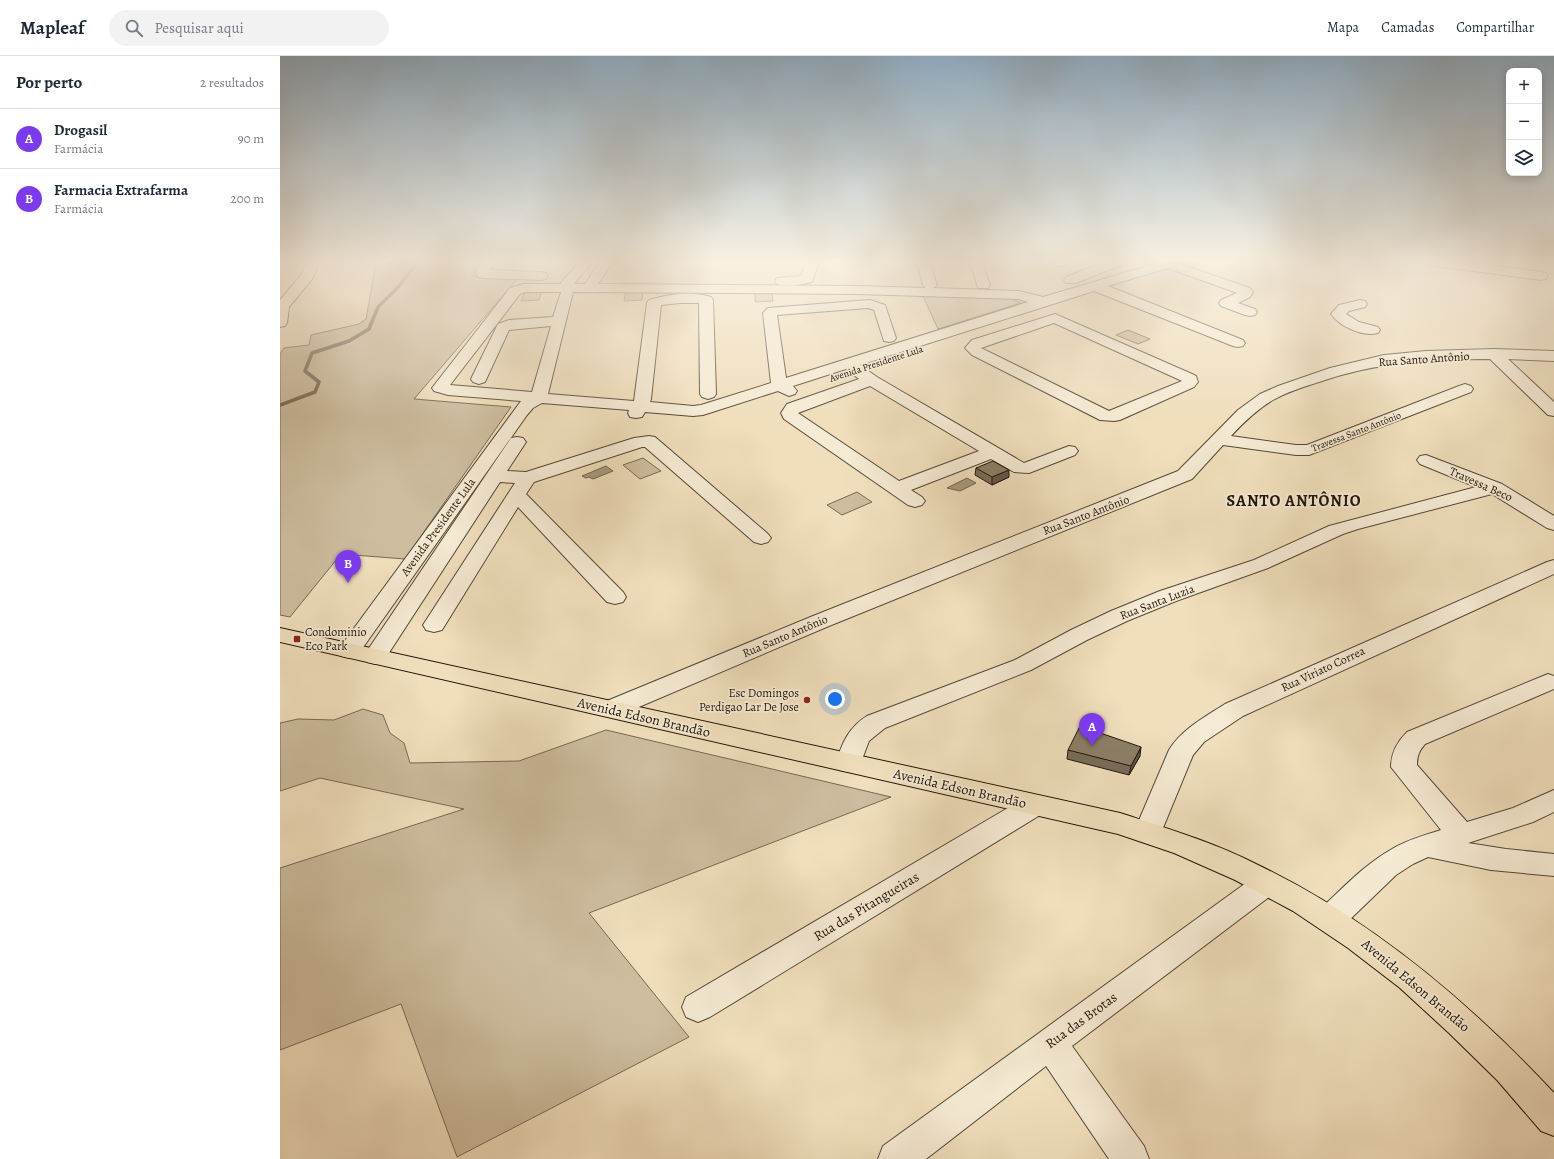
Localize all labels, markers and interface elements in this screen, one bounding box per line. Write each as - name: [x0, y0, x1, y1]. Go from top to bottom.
- search box: [109, 10, 389, 46]
- text: Mapleaf: [20, 15, 85, 41]
- icon: search: [123, 17, 145, 39]
- text: Pesquisar aqui: [155, 18, 244, 38]
- text: Mapa: [1327, 18, 1359, 37]
- text: Camadas: [1381, 18, 1434, 37]
- text: Compartilhar: [1456, 18, 1534, 37]
- map controls: [1506, 68, 1542, 176]
- button: +: [1506, 68, 1542, 104]
- text: Por perto: [16, 71, 82, 94]
- text: 2 resultados: [200, 74, 264, 91]
- button: −: [1506, 104, 1542, 140]
- text: Drogasil: [54, 120, 107, 140]
- text: A: [25, 130, 33, 147]
- text: 90 m: [238, 130, 264, 147]
- text: Farmácia: [54, 140, 103, 157]
- button: layers: [1506, 140, 1542, 176]
- text: Farmacia Extrafarma: [54, 180, 188, 200]
- text: B: [25, 190, 33, 207]
- text: 200 m: [231, 190, 264, 207]
- text: Farmácia: [54, 200, 103, 217]
- street label: Avenida Presidente Lula: [827, 342, 925, 385]
- street label: Rua Santo Antônio: [1378, 348, 1470, 370]
- street label: Travessa Santo Antônio: [1310, 408, 1403, 455]
- street label: Travessa Beco: [1447, 463, 1515, 505]
- street label: Avenida Presidente Lula: [396, 474, 479, 580]
- district label: SANTO ANTÔNIO: [1226, 490, 1362, 512]
- street label: Rua Santo Antônio: [1041, 491, 1131, 539]
- pin: B: [335, 550, 361, 583]
- street label: Rua Santa Luzia: [1117, 580, 1197, 624]
- street label: Rua Santo Antônio: [740, 611, 830, 661]
- place label: Condominio Eco Park: [305, 624, 367, 654]
- marker: Condominio Eco Park: [292, 634, 302, 644]
- street label: Rua Viriato Correa: [1278, 642, 1368, 695]
- place label: Esc Domingos Perdigao Lar De Jose: [699, 685, 799, 715]
- your location: [825, 689, 845, 709]
- street label: Avenida Edson Brandão: [575, 693, 712, 742]
- marker: Esc Domingos Perdigao Lar De Jose: [802, 695, 812, 705]
- pin: A: [1079, 713, 1105, 746]
- street label: Avenida Edson Brandão: [891, 764, 1028, 813]
- street label: Rua das Pitangueiras: [810, 867, 923, 945]
- street label: Avenida Edson Brandão: [1357, 934, 1474, 1036]
- street label: Rua das Brotas: [1041, 988, 1121, 1053]

